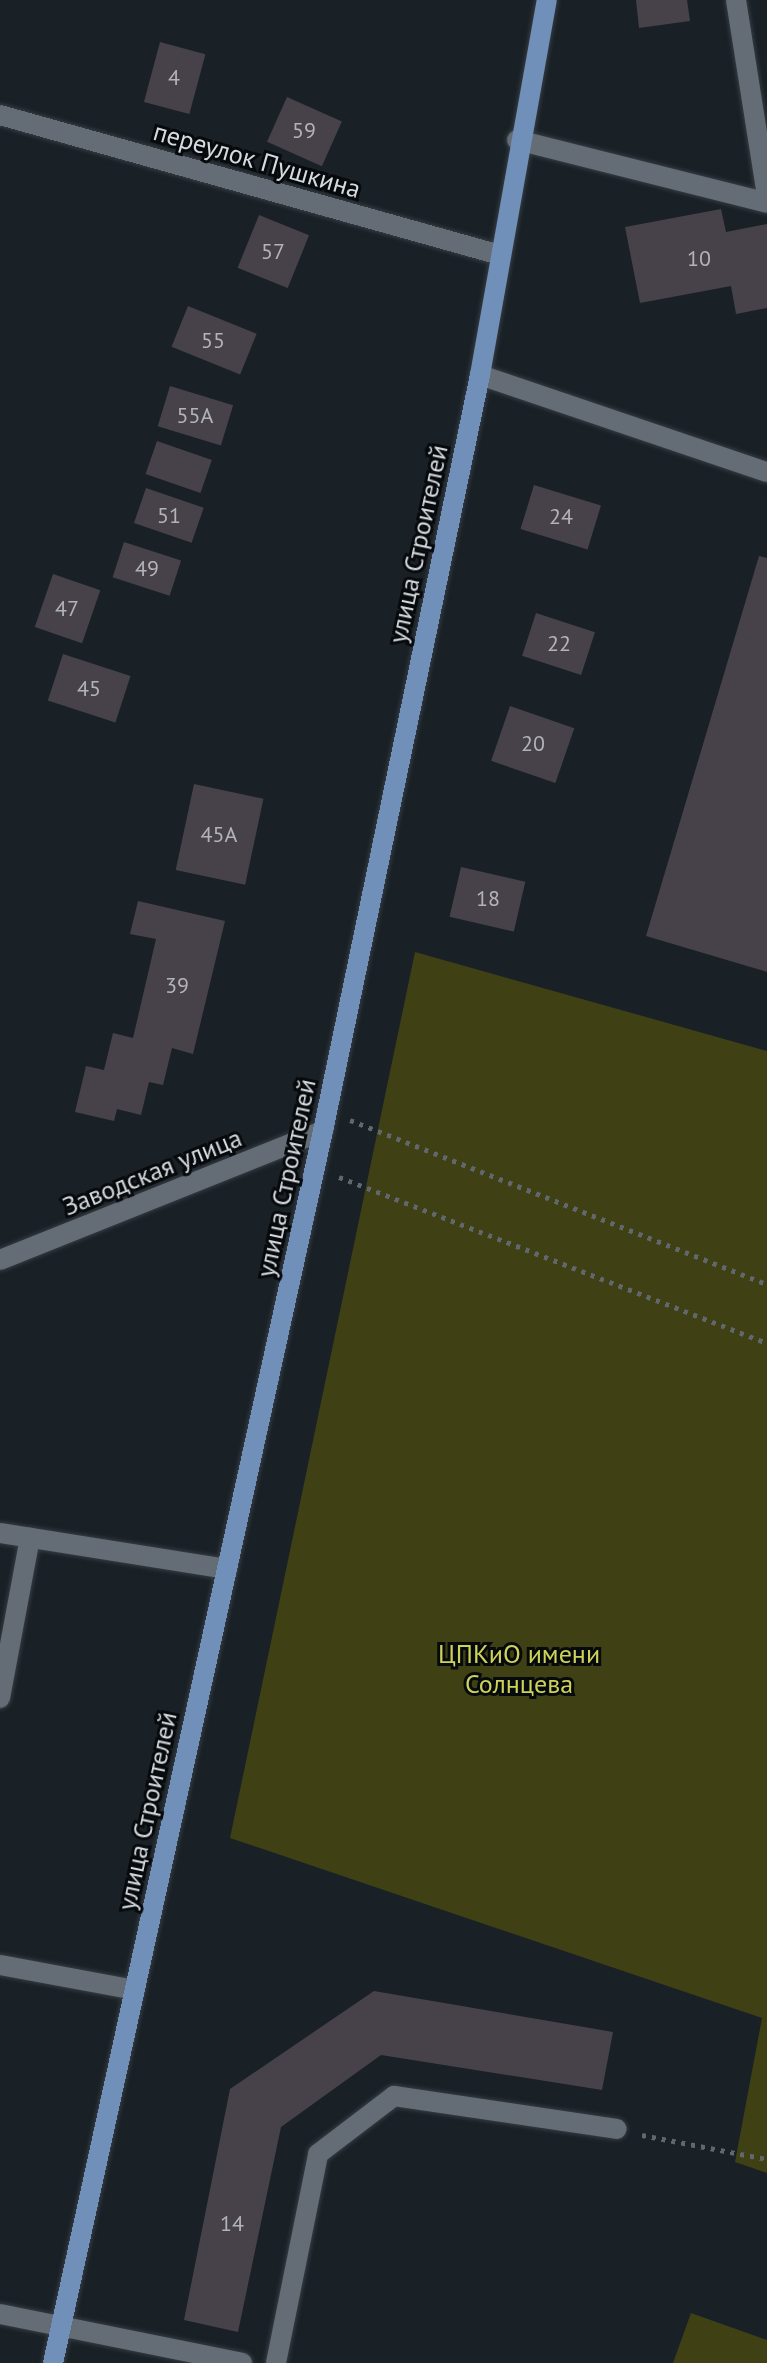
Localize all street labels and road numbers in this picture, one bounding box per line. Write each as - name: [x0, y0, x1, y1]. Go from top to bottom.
- street label: переулок Пушкина: [150, 116, 364, 204]
- street label: улица Строителей: [382, 442, 454, 646]
- street label: улица Строителей: [250, 1076, 322, 1280]
- street label: Заводская улица: [58, 1122, 246, 1222]
- street label: улица Строителей: [111, 1709, 183, 1913]

